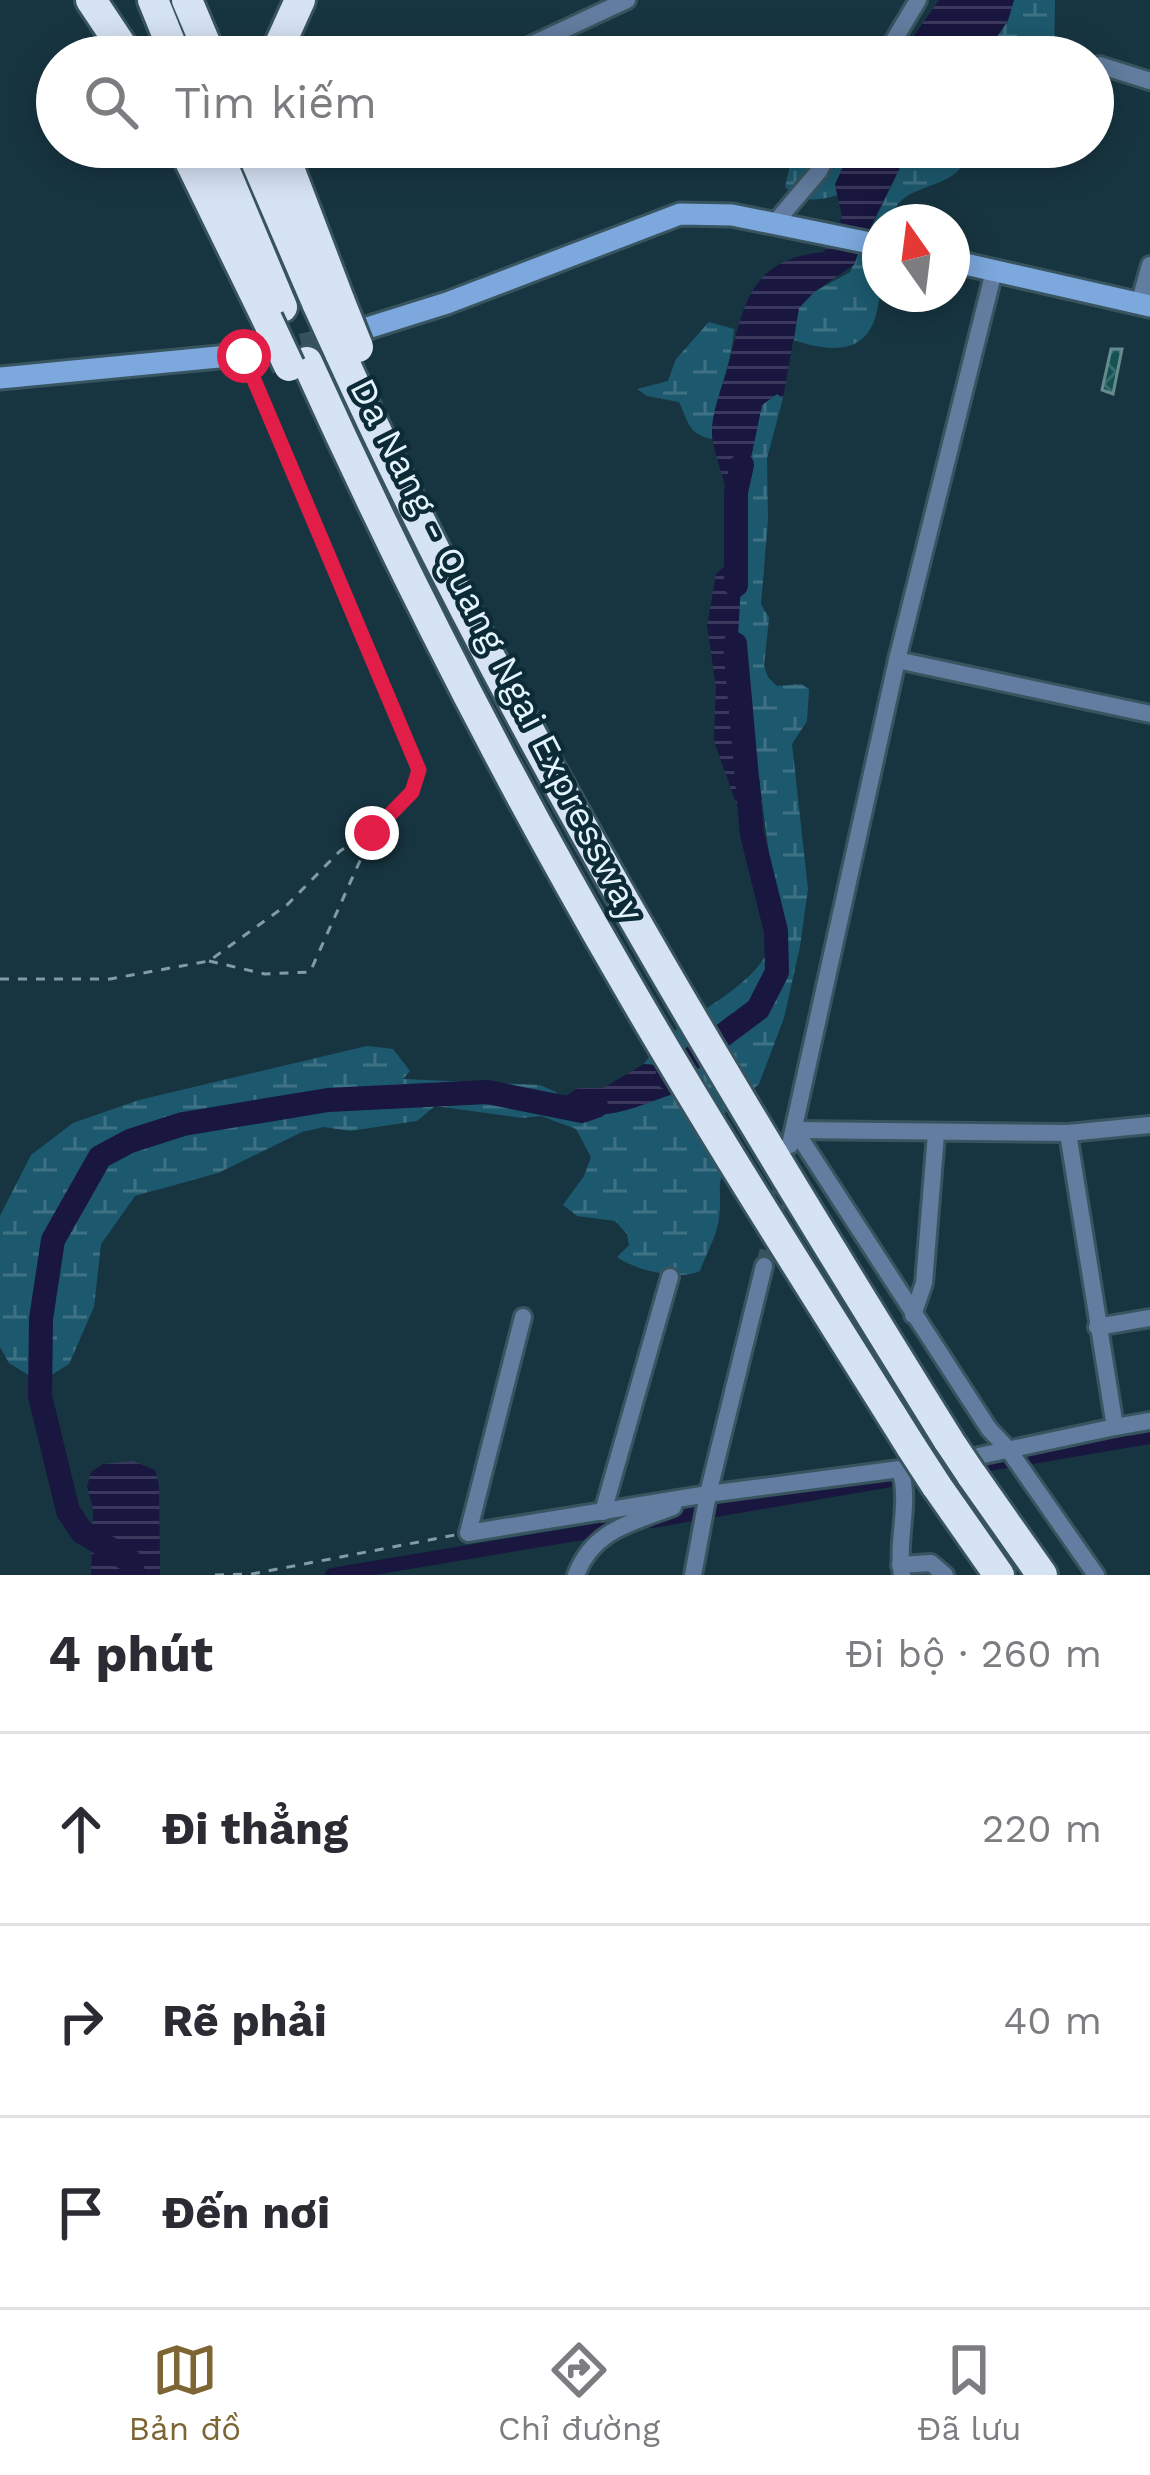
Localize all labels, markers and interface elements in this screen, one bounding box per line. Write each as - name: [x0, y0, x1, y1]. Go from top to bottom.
- search box: [36, 36, 1114, 168]
- icon: search: [78, 69, 144, 135]
- text: Tìm kiếm: [174, 76, 377, 129]
- north arrow: [862, 204, 970, 312]
- route start: [217, 329, 271, 383]
- street label: Da Nang - Quang Ngai Expressway: [341, 372, 653, 929]
- route end: [345, 806, 399, 860]
- text: 4 phút: [48, 1624, 213, 1683]
- text: Đi bộ · 260 m: [845, 1631, 1102, 1676]
- icon: ahead: [48, 1796, 114, 1862]
- text: Đi thẳng: [162, 1802, 348, 1855]
- text: 220 m: [982, 1806, 1102, 1851]
- icon: right: [48, 1988, 114, 2054]
- text: Rẽ phải: [162, 1994, 327, 2047]
- text: 40 m: [1003, 1998, 1102, 2043]
- icon: arrive: [48, 2180, 114, 2246]
- text: Đến nơi: [162, 2186, 330, 2239]
- tab: Bản đồ: [129, 2337, 241, 2448]
- tab: Chỉ đường: [498, 2337, 660, 2448]
- tab: Đã lưu: [917, 2337, 1021, 2448]

